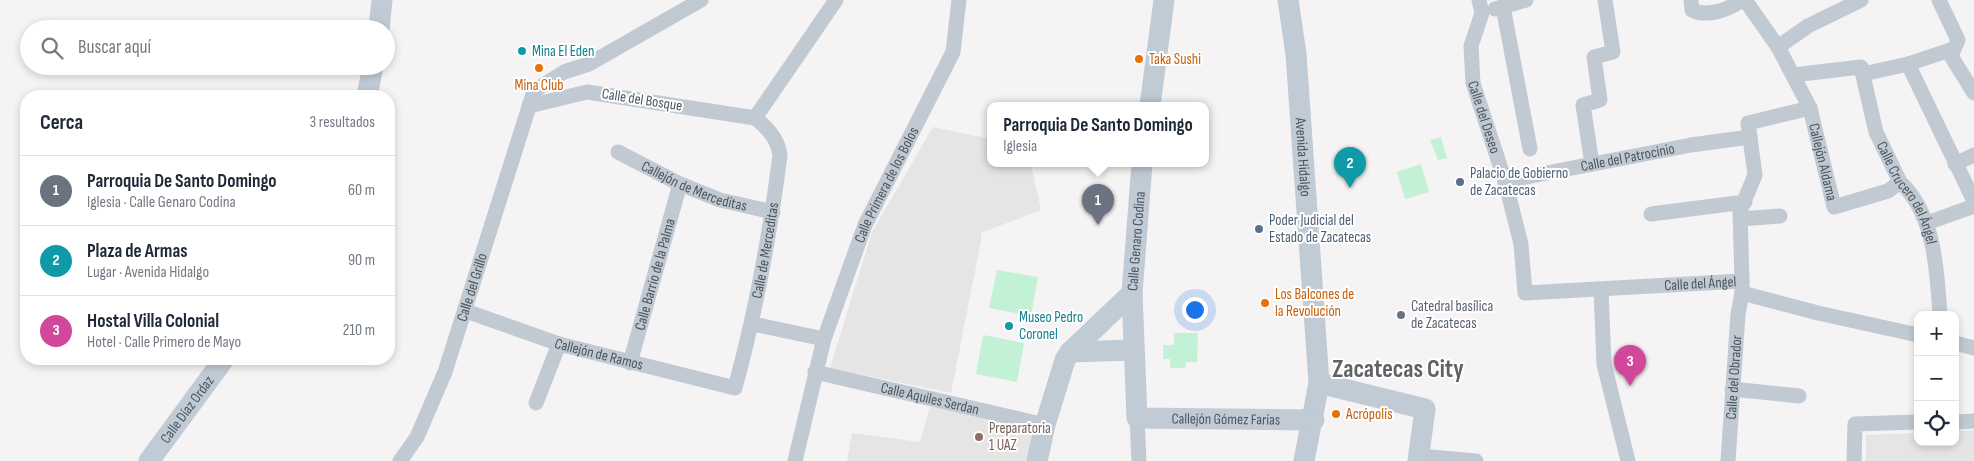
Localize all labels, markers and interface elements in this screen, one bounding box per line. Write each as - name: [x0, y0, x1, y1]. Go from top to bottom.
- search box: [20, 20, 395, 75]
- icon: search: [38, 34, 66, 62]
- text: Buscar aquí: [78, 36, 151, 59]
- place label: Mina El Eden: [532, 42, 594, 61]
- marker: Mina El Eden: [516, 45, 528, 57]
- place label: Taka Sushi: [1149, 50, 1201, 69]
- marker: Taka Sushi: [1133, 53, 1145, 65]
- marker: Mina Club: [533, 62, 545, 74]
- place label: Mina Club: [515, 76, 563, 95]
- street label: Calle del Deseo: [1463, 78, 1505, 156]
- street label: Calle del Bosque: [600, 84, 684, 116]
- popup: [987, 102, 1209, 167]
- text: Cerca: [40, 110, 83, 135]
- text: 3 resultados: [310, 113, 375, 132]
- text: Parroquia De Santo Domingo: [1003, 114, 1193, 137]
- street label: Avenida Hidalgo: [1291, 116, 1315, 197]
- street label: Callejón Aldama: [1805, 121, 1842, 203]
- street label: Calle Primera de los Bolos: [850, 124, 923, 245]
- text: Iglesia: [1003, 137, 1037, 156]
- street label: Calle Crucero del Ángel: [1872, 138, 1941, 246]
- street label: Calle del Patrocinio: [1579, 139, 1676, 176]
- pin: 2: [1334, 147, 1366, 188]
- street label: Callejón de Merceditas: [638, 156, 749, 215]
- place label: Palacio de Gobierno de Zacatecas: [1470, 164, 1568, 200]
- text: Parroquia De Santo Domingo: [87, 170, 277, 193]
- marker: Palacio de Gobierno de Zacatecas: [1454, 176, 1466, 188]
- text: 1: [53, 181, 59, 200]
- text: 60 m: [348, 181, 375, 200]
- pin: 1: [1082, 184, 1114, 225]
- street label: Calle Genaro Codina: [1123, 190, 1149, 292]
- text: Iglesia · Calle Genaro Codina: [87, 193, 236, 212]
- street label: Calle de Merceditas: [747, 201, 783, 300]
- place label: Poder Judicial del Estado de Zacatecas: [1269, 211, 1371, 247]
- street label: Calle Barrio de la Palma: [630, 216, 679, 332]
- marker: Poder Judicial del Estado de Zacatecas: [1253, 223, 1265, 235]
- text: Plaza de Armas: [87, 240, 187, 263]
- text: 2: [52, 251, 60, 270]
- text: 90 m: [348, 251, 375, 270]
- street label: Calle del Grillo: [452, 251, 492, 324]
- text: Lugar · Avenida Hidalgo: [87, 263, 209, 282]
- street label: Calle del Ángel: [1664, 272, 1737, 295]
- place label: Los Balcones de la Revolución: [1275, 285, 1354, 321]
- your location: [1182, 297, 1208, 323]
- marker: Los Balcones de la Revolución: [1259, 297, 1271, 309]
- place label: Catedral basílica de Zacatecas: [1411, 297, 1493, 333]
- place label: Museo Pedro Coronel: [1019, 308, 1083, 344]
- marker: Catedral basílica de Zacatecas: [1395, 309, 1407, 321]
- text: Hostal Villa Colonial: [87, 310, 219, 333]
- map controls: [1914, 311, 1959, 446]
- button: +: [1914, 311, 1959, 356]
- marker: Museo Pedro Coronel: [1003, 320, 1015, 332]
- text: 3: [52, 321, 60, 340]
- text: 210 m: [343, 321, 375, 340]
- text: Hotel · Calle Primero de Mayo: [87, 333, 241, 352]
- street label: Callejón de Ramos: [552, 334, 645, 374]
- street label: Calle del Obrador: [1721, 334, 1746, 420]
- pin: 3: [1614, 345, 1646, 386]
- district label: Zacatecas City: [1332, 354, 1464, 385]
- button: −: [1914, 356, 1959, 401]
- street label: Calle Díaz Ordaz: [156, 371, 218, 447]
- street label: Calle Aquiles Serdan: [879, 378, 981, 419]
- button: locate: [1914, 401, 1959, 446]
- place label: Acrópolis: [1345, 405, 1393, 424]
- marker: Acrópolis: [1330, 408, 1342, 420]
- street label: Callejón Gómez Farías: [1171, 409, 1280, 429]
- place label: Preparatoria 1 UAZ: [989, 419, 1051, 455]
- marker: Preparatoria 1 UAZ: [973, 431, 985, 443]

